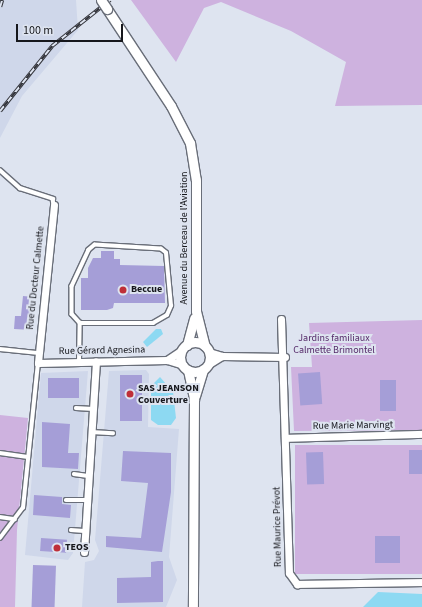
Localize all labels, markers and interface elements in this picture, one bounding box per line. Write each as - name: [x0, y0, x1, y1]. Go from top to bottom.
- scale bar: [18, 16, 125, 42]
- text: 100 m: [23, 22, 53, 39]
- street label: Avenue du Berceau de l'Aviation: [179, 172, 191, 304]
- street label: Rue du Docteur Calmette: [25, 226, 47, 330]
- place label: Beccue: [131, 284, 162, 296]
- marker: Beccue: [118, 285, 128, 295]
- park label: Jardins familiaux Calmette Brimontel: [293, 332, 375, 356]
- street label: Rue Gérard Agnesina: [59, 344, 145, 358]
- place label: SAS JEANSON Couverture: [138, 382, 199, 406]
- marker: SAS JEANSON Couverture: [125, 389, 135, 399]
- street label: Rue Marie Marvingt: [313, 419, 393, 433]
- street label: Rue Maurice Prévot: [271, 487, 285, 567]
- place label: TEOS: [65, 542, 88, 554]
- marker: TEOS: [52, 543, 62, 553]

